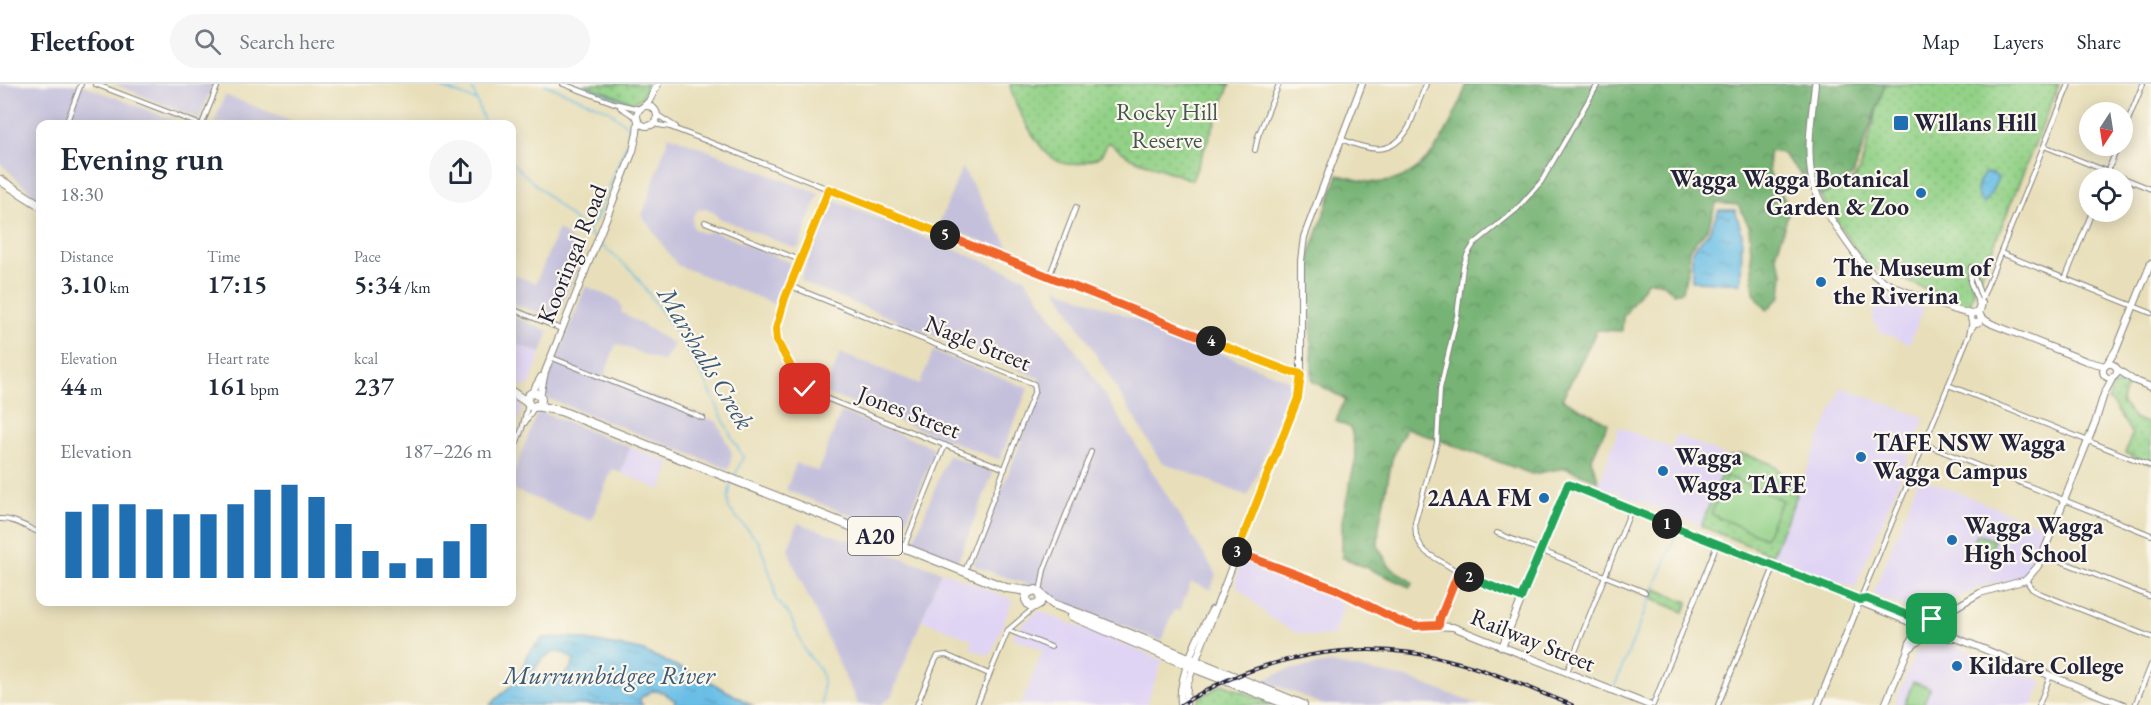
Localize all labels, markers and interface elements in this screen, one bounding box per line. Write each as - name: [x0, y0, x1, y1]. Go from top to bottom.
- search box: [170, 14, 590, 68]
- text: Fleetfoot: [30, 23, 134, 59]
- icon: search: [191, 25, 224, 58]
- text: Search here: [239, 27, 335, 56]
- text: Map: [1922, 28, 1960, 55]
- text: Layers: [1993, 28, 2044, 55]
- text: Share: [2077, 28, 2121, 55]
- park label: Rocky Hill Reserve: [1116, 96, 1218, 155]
- north arrow: [2079, 102, 2133, 156]
- map controls: [2079, 102, 2133, 222]
- place label: Willans Hill: [1914, 107, 2037, 138]
- marker: Willans Hill: [1892, 114, 1910, 132]
- text: Evening run: [60, 137, 224, 180]
- button: share: [429, 140, 492, 203]
- place label: Wagga Wagga Botanical Garden & Zoo: [1670, 163, 1909, 222]
- button: locate: [2079, 168, 2133, 222]
- street label: Kooringal Road: [530, 179, 614, 328]
- text: 18:30: [60, 181, 103, 207]
- marker: Wagga Wagga Botanical Garden & Zoo: [1914, 186, 1928, 200]
- pin: 5: [930, 220, 960, 250]
- text: 5: [941, 224, 949, 245]
- text: Distance: [60, 246, 113, 267]
- text: Time: [207, 246, 240, 267]
- text: Pace: [354, 246, 381, 267]
- place label: The Museum of the Riverina: [1833, 252, 1994, 311]
- text: 3.10: [60, 267, 106, 301]
- text: 17:15: [207, 267, 267, 301]
- text: 5:34: [354, 267, 401, 301]
- marker: The Museum of the Riverina: [1814, 275, 1828, 289]
- text: km: [106, 277, 129, 298]
- text: /km: [401, 277, 431, 298]
- water label: Marshalls Creek: [649, 278, 762, 436]
- street label: Nagle Street: [921, 307, 1036, 378]
- pin: 4: [1196, 326, 1226, 356]
- text: 4: [1207, 330, 1215, 351]
- text: Elevation: [60, 348, 118, 369]
- text: Heart rate: [207, 348, 269, 369]
- text: kcal: [354, 348, 378, 369]
- pin: [779, 363, 830, 414]
- text: 44: [60, 369, 87, 403]
- text: 161: [207, 369, 247, 403]
- text: 237: [354, 369, 394, 403]
- icon: check: [788, 372, 821, 405]
- street label: Jones Street: [852, 377, 965, 445]
- text: m: [87, 379, 102, 400]
- text: bpm: [247, 379, 279, 400]
- place label: TAFE NSW Wagga Wagga Campus: [1873, 427, 2066, 487]
- text: Elevation: [60, 438, 132, 464]
- text: 187–226 m: [404, 438, 492, 464]
- place label: Wagga Wagga TAFE: [1675, 441, 1806, 501]
- marker: TAFE NSW Wagga Wagga Campus: [1854, 450, 1868, 464]
- marker: Wagga Wagga TAFE: [1656, 464, 1670, 478]
- place label: 2AAA FM: [1427, 482, 1532, 513]
- marker: 2AAA FM: [1537, 491, 1551, 505]
- pin: 1: [1652, 509, 1682, 539]
- place label: Wagga Wagga High School: [1964, 510, 2104, 570]
- text: 1: [1663, 513, 1671, 534]
- road number: A20: [848, 517, 902, 555]
- marker: Wagga Wagga High School: [1945, 533, 1959, 547]
- pin: 3: [1222, 537, 1252, 567]
- text: 3: [1233, 541, 1241, 562]
- pin: 2: [1454, 562, 1484, 592]
- text: 2: [1465, 566, 1473, 587]
- pin: [1906, 593, 1957, 644]
- street label: Railway Street: [1466, 600, 1601, 679]
- icon: arrive: [1915, 602, 1948, 635]
- place label: Kildare College: [1969, 650, 2124, 682]
- water label: Murrumbidgee River: [501, 658, 716, 692]
- marker: Kildare College: [1950, 659, 1964, 673]

